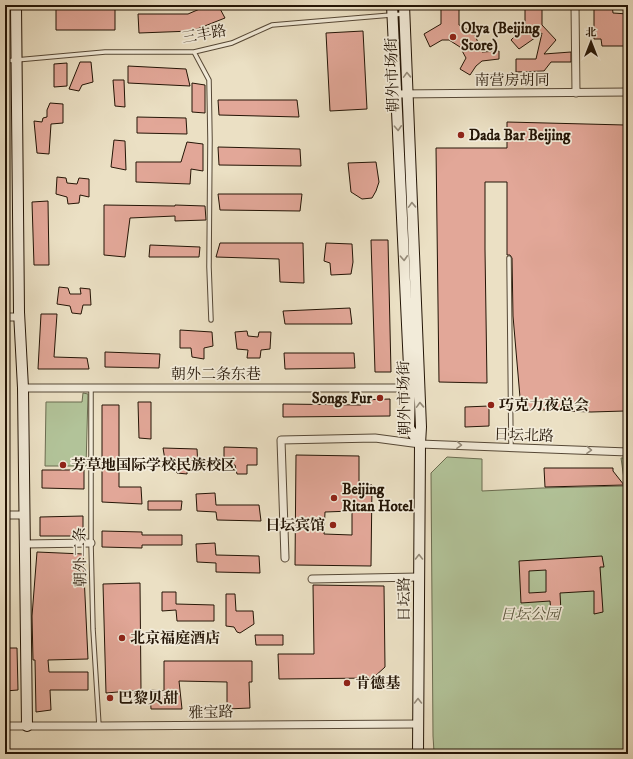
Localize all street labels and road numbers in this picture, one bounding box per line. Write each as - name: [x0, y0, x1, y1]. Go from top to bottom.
- street label: 三丰路: [180, 21, 228, 48]
- street label: 朝外市场街: [382, 37, 403, 113]
- street label: 南营房胡同: [474, 71, 550, 90]
- street label: 朝外市场街: [394, 360, 415, 436]
- street label: 朝外二条东巷: [171, 365, 261, 384]
- street label: 日坛北路: [494, 425, 554, 446]
- street label: 朝外二条: [70, 527, 91, 587]
- street label: 日坛路: [395, 576, 414, 622]
- street label: 雅宝路: [188, 703, 234, 722]

